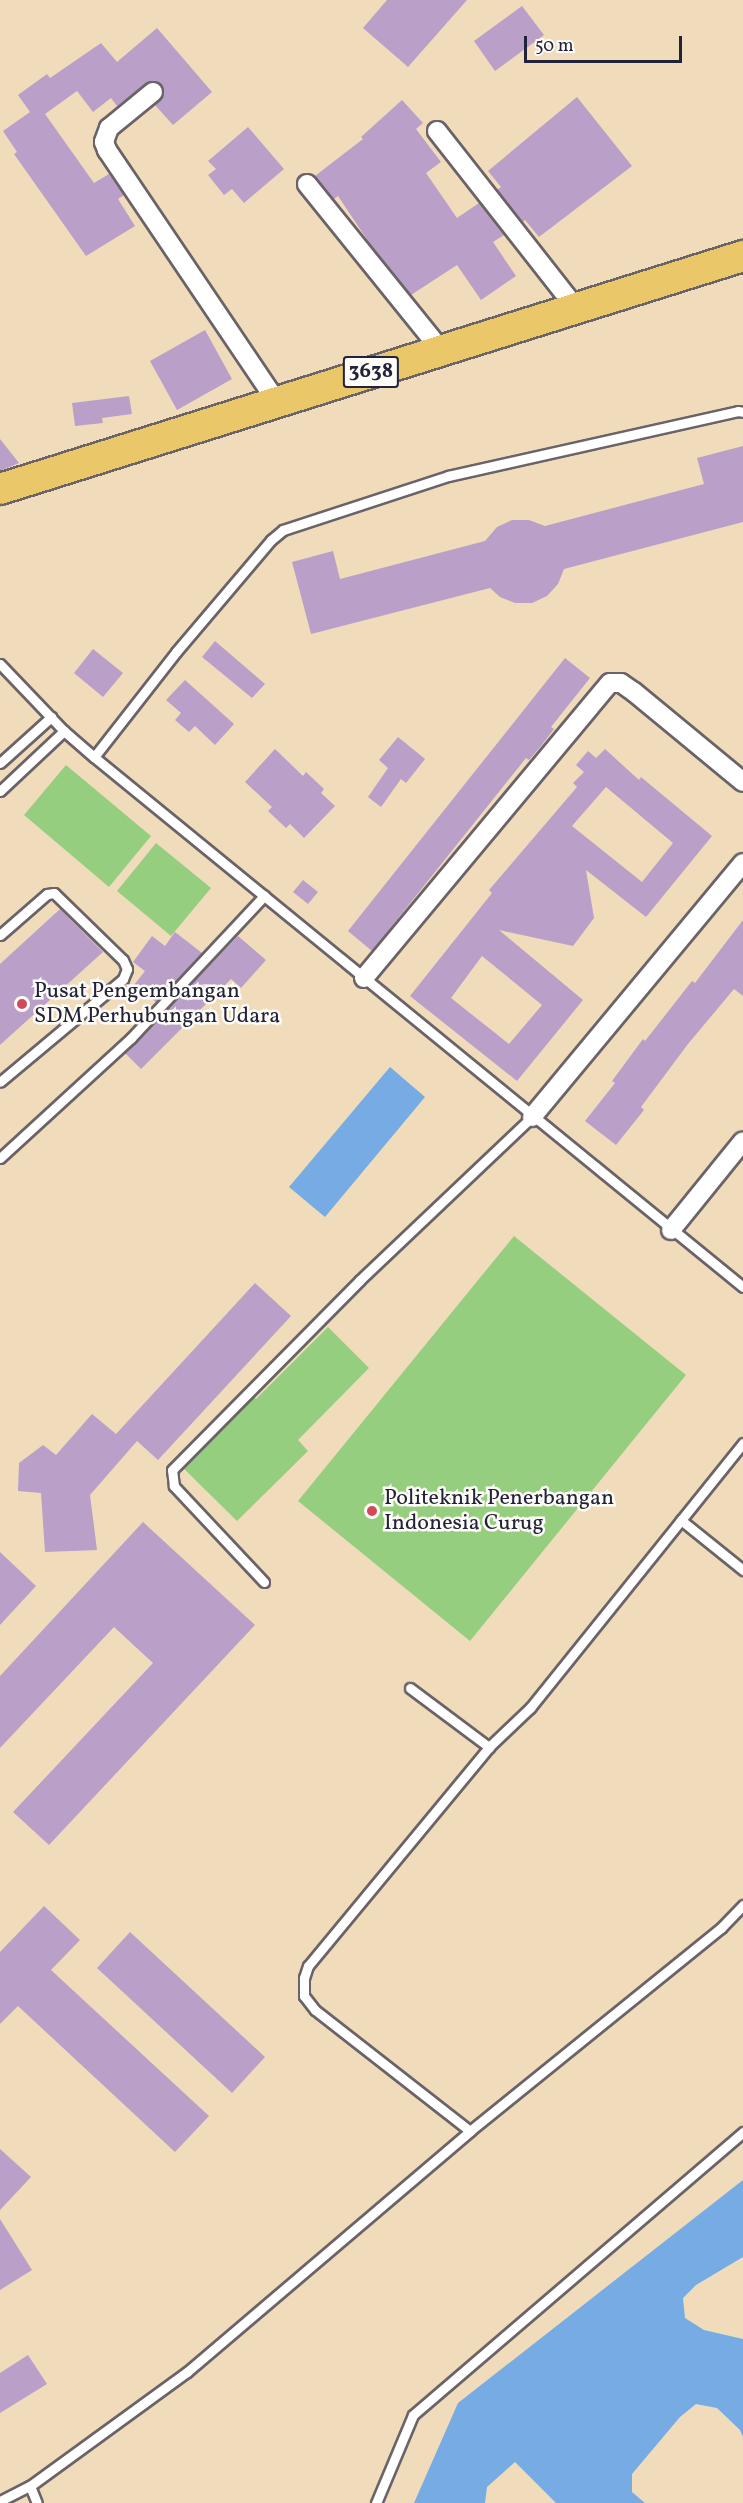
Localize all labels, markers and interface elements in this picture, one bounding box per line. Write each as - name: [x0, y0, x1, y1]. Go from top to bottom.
- scale bar: [527, 24, 684, 62]
- text: 50 m: [535, 34, 574, 59]
- road number: 3638: [342, 354, 400, 390]
- place label: Pusat Pengembangan SDM Perhubungan Udara: [34, 978, 280, 1030]
- marker: Pusat Pengembangan SDM Perhubungan Udara: [15, 997, 29, 1011]
- place label: Politeknik Penerbangan Indonesia Curug: [384, 1485, 614, 1536]
- marker: Politeknik Penerbangan Indonesia Curug: [365, 1504, 379, 1518]

